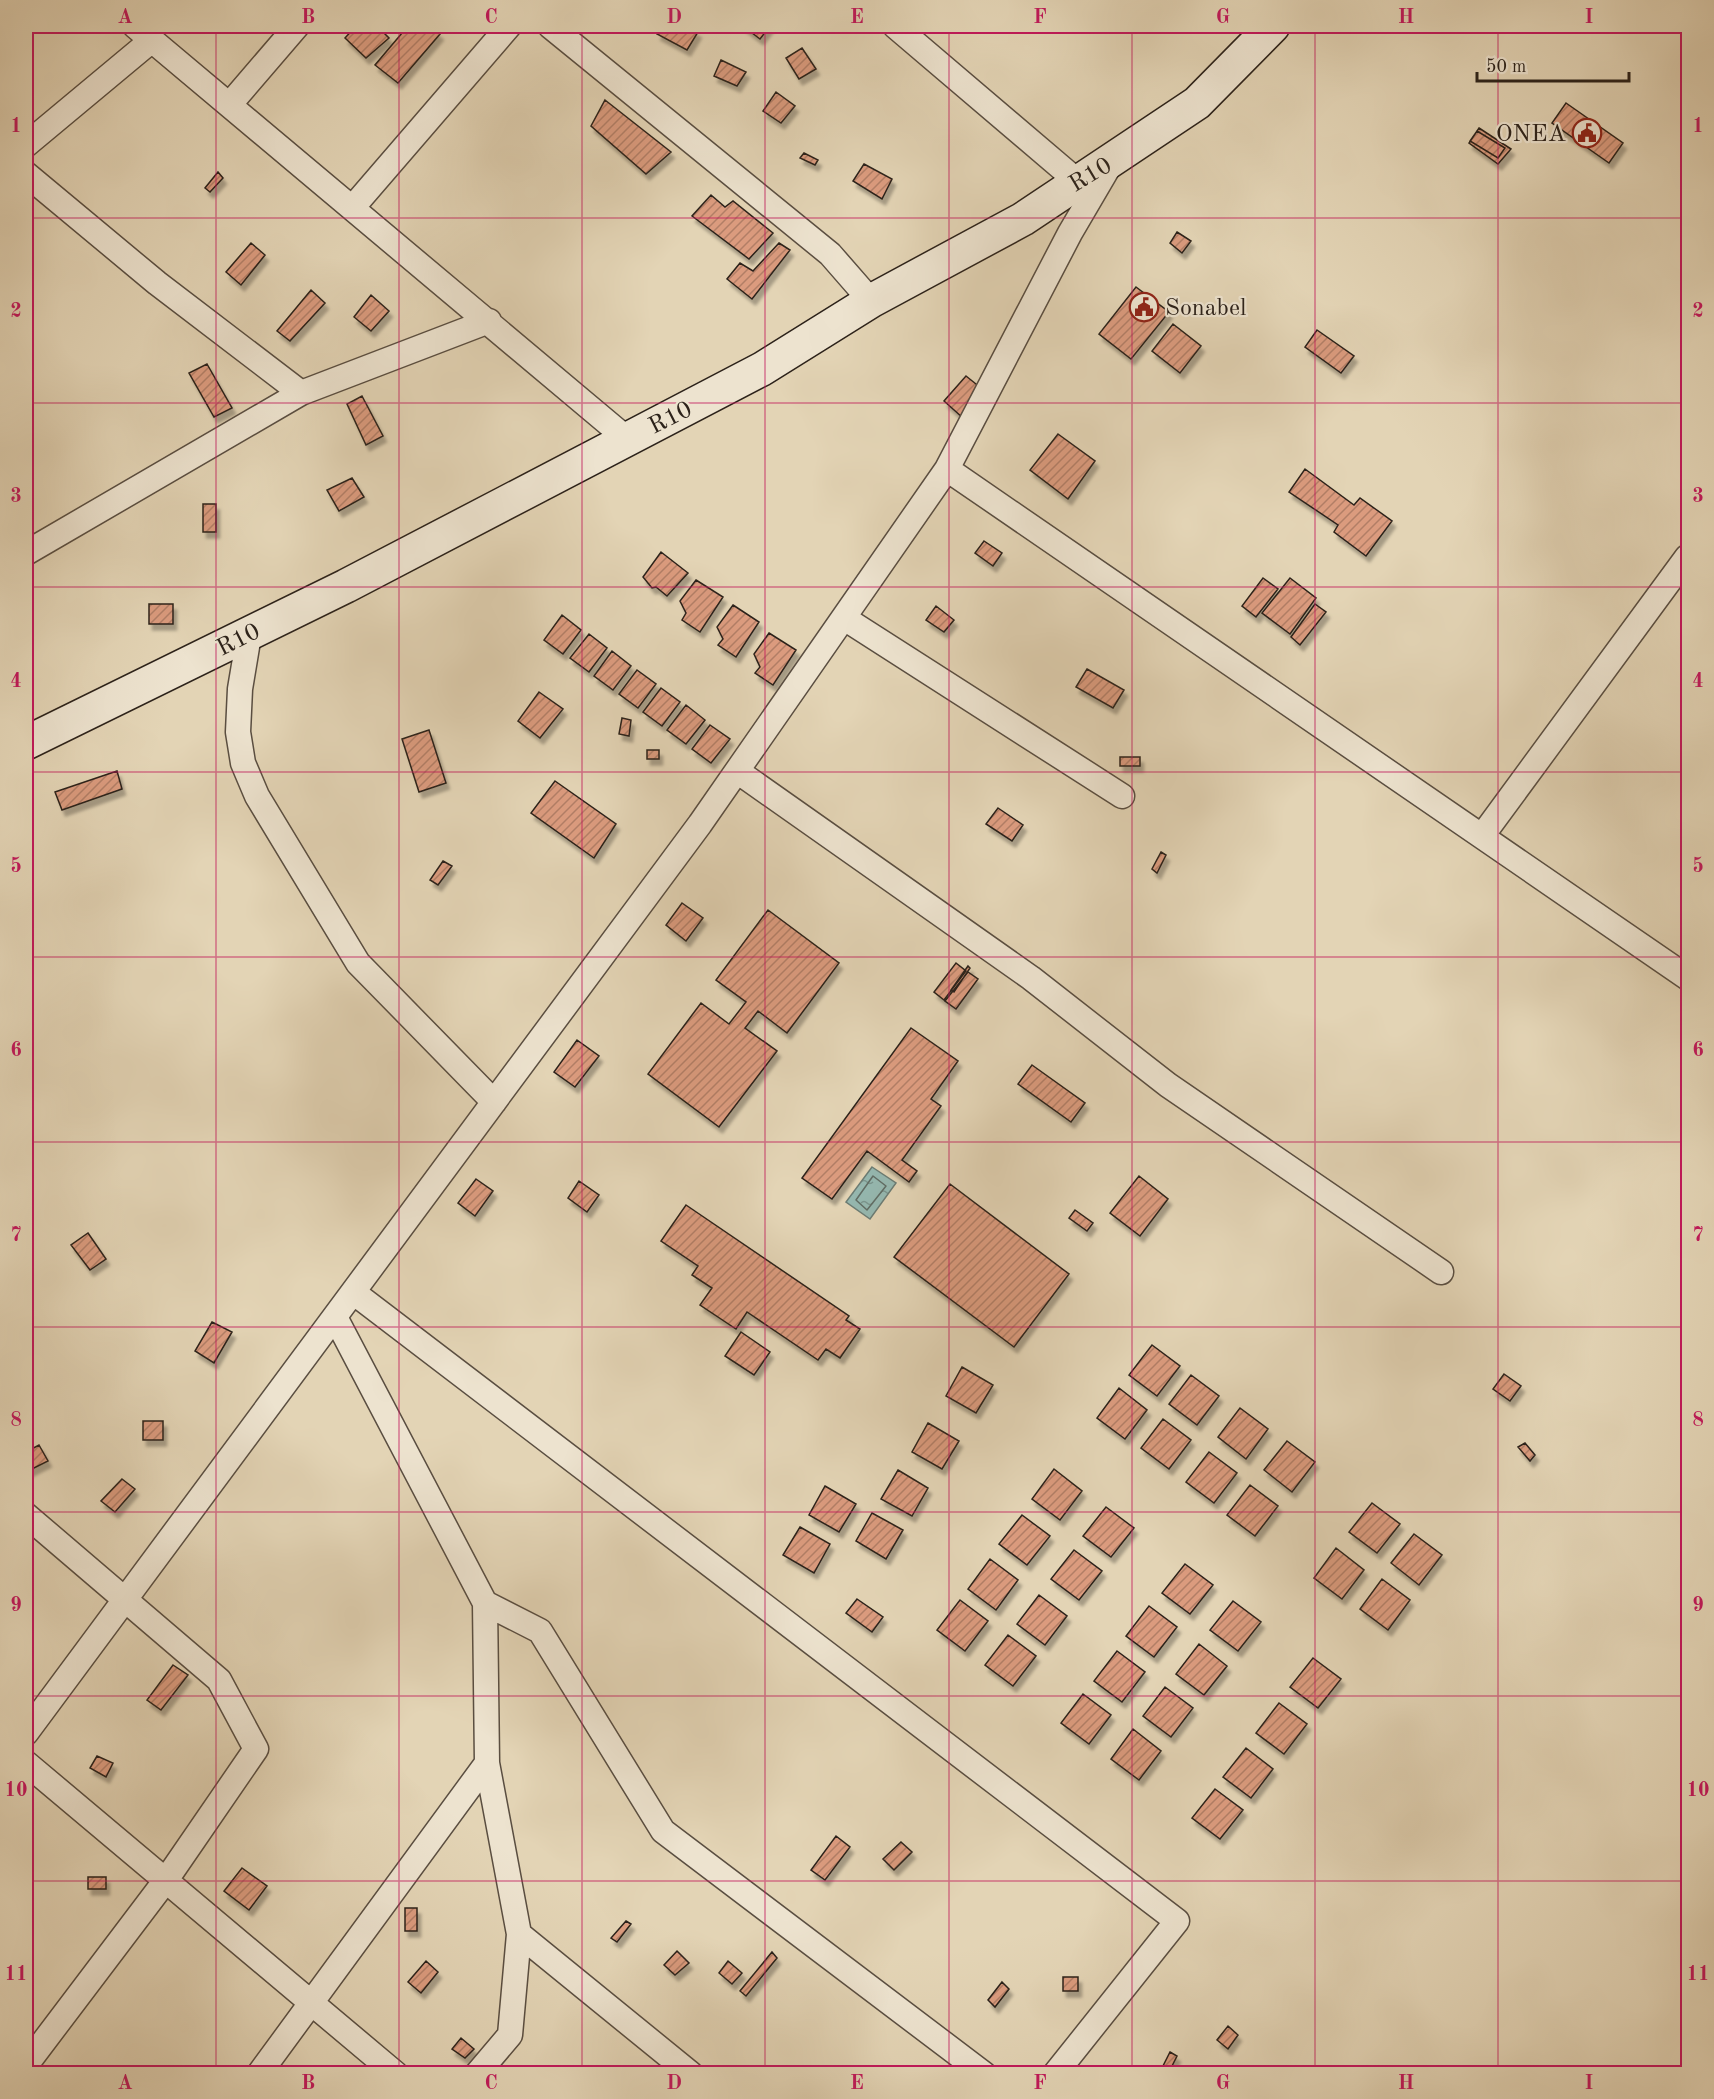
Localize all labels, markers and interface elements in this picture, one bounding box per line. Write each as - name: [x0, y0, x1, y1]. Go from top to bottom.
- text: A: [117, 8, 133, 28]
- text: B: [301, 8, 315, 28]
- text: C: [484, 8, 498, 28]
- text: D: [666, 8, 682, 28]
- text: E: [850, 8, 864, 28]
- text: F: [1033, 8, 1047, 28]
- text: G: [1216, 8, 1230, 28]
- text: H: [1398, 8, 1414, 28]
- text: I: [1585, 8, 1593, 28]
- scale bar: [1477, 45, 1628, 83]
- text: 50 m: [1486, 58, 1526, 76]
- text: 1: [10, 117, 22, 137]
- public building icon: ONEA: [1571, 117, 1603, 149]
- text: 1: [1692, 117, 1704, 137]
- place label: ONEA: [1496, 123, 1566, 147]
- street label: R10: [1066, 154, 1117, 198]
- public building icon: Sonabel: [1128, 291, 1160, 323]
- place label: Sonabel: [1165, 297, 1246, 321]
- text: 2: [10, 302, 22, 322]
- text: 2: [1692, 302, 1704, 322]
- street label: R10: [645, 398, 696, 440]
- text: 3: [10, 487, 22, 507]
- text: 3: [1692, 487, 1704, 507]
- street label: R10: [213, 620, 264, 662]
- text: 4: [10, 672, 22, 692]
- text: 4: [1692, 672, 1704, 692]
- text: 5: [10, 856, 22, 877]
- text: 5: [1692, 856, 1704, 877]
- text: 6: [10, 1041, 22, 1061]
- text: 6: [1692, 1041, 1704, 1061]
- text: 7: [10, 1226, 22, 1246]
- text: 7: [1692, 1226, 1704, 1246]
- text: 8: [10, 1411, 22, 1431]
- text: 8: [1692, 1411, 1704, 1431]
- text: 9: [10, 1596, 22, 1616]
- text: 9: [1692, 1596, 1704, 1616]
- text: 10: [4, 1781, 28, 1801]
- text: 10: [1686, 1781, 1710, 1801]
- text: 11: [4, 1965, 28, 1985]
- text: 11: [1686, 1965, 1710, 1985]
- text: A: [117, 2074, 133, 2094]
- text: B: [301, 2074, 315, 2094]
- text: C: [484, 2074, 498, 2094]
- text: D: [666, 2074, 682, 2094]
- text: E: [850, 2074, 864, 2094]
- text: F: [1033, 2074, 1047, 2094]
- text: G: [1216, 2074, 1230, 2094]
- text: H: [1398, 2074, 1414, 2094]
- text: I: [1585, 2074, 1593, 2094]

